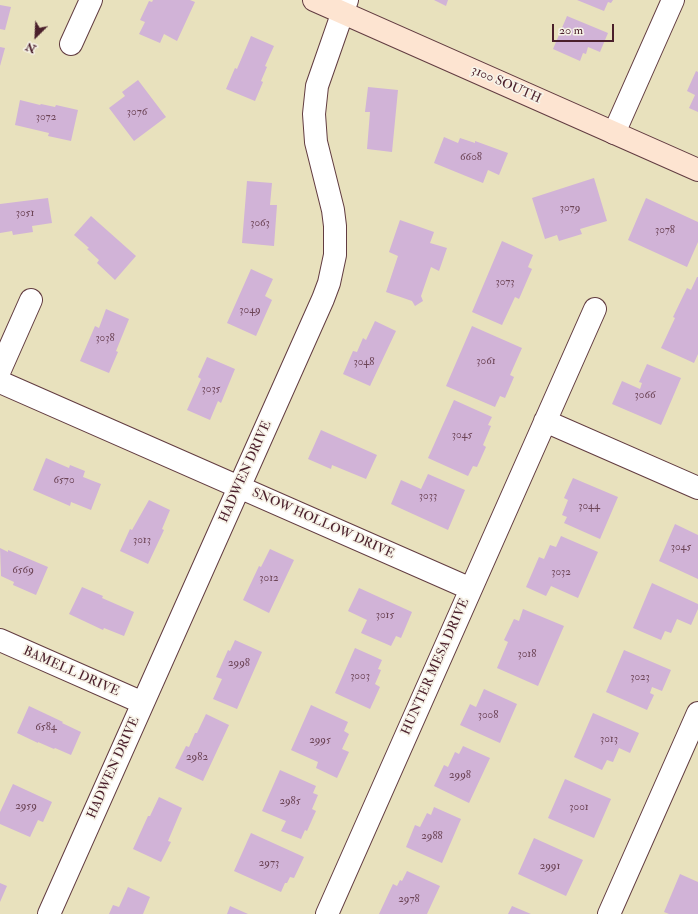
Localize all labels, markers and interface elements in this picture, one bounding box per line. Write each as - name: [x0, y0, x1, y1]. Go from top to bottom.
- north arrow: [16, 16, 56, 56]
- scale bar: [554, 16, 616, 42]
- text: 20 m: [559, 23, 583, 38]
- text: N: [24, 39, 38, 55]
- street label: 3100 SOUTH: [469, 63, 543, 107]
- house number: 3076: [127, 106, 147, 120]
- house number: 3072: [36, 111, 56, 125]
- house number: 6608: [460, 151, 482, 165]
- house number: 3079: [560, 202, 580, 216]
- house number: 3051: [16, 207, 34, 221]
- house number: 3063: [250, 217, 270, 231]
- house number: 3078: [655, 224, 675, 238]
- house number: 3073: [495, 276, 515, 290]
- house number: 3049: [239, 304, 261, 318]
- house number: 3038: [95, 332, 115, 346]
- house number: 3061: [476, 355, 496, 369]
- house number: 3048: [354, 356, 374, 370]
- house number: 3035: [202, 383, 220, 397]
- house number: 3066: [635, 389, 655, 403]
- street label: HADWEN DRIVE: [217, 419, 275, 525]
- house number: 3045: [452, 429, 472, 443]
- house number: 6570: [53, 474, 75, 488]
- street label: SNOW HOLLOW DRIVE: [249, 485, 397, 563]
- house number: 3033: [419, 490, 437, 504]
- house number: 3044: [578, 500, 600, 514]
- house number: 3013: [133, 534, 151, 548]
- house number: 3045: [671, 541, 691, 555]
- house number: 6569: [12, 564, 34, 578]
- house number: 3032: [551, 566, 571, 580]
- house number: 3012: [259, 572, 279, 586]
- street label: HUNTER MESA DRIVE: [399, 596, 473, 738]
- house number: 3015: [376, 609, 394, 623]
- street label: BAMELL DRIVE: [20, 644, 122, 700]
- house number: 3018: [518, 648, 536, 662]
- house number: 2998: [228, 657, 250, 671]
- house number: 3003: [350, 670, 370, 684]
- house number: 3023: [630, 671, 650, 685]
- house number: 3008: [478, 709, 498, 723]
- street label: HADWEN DRIVE: [85, 715, 143, 821]
- house number: 6584: [35, 721, 57, 735]
- house number: 3013: [600, 733, 618, 747]
- house number: 2995: [309, 734, 331, 748]
- house number: 2982: [186, 751, 208, 765]
- house number: 2998: [449, 769, 471, 783]
- house number: 2985: [279, 795, 301, 809]
- house number: 2959: [15, 800, 37, 814]
- house number: 3001: [569, 801, 589, 815]
- house number: 2988: [421, 830, 443, 844]
- house number: 2973: [259, 857, 279, 871]
- house number: 2991: [540, 860, 560, 874]
- house number: 2978: [398, 893, 420, 907]

